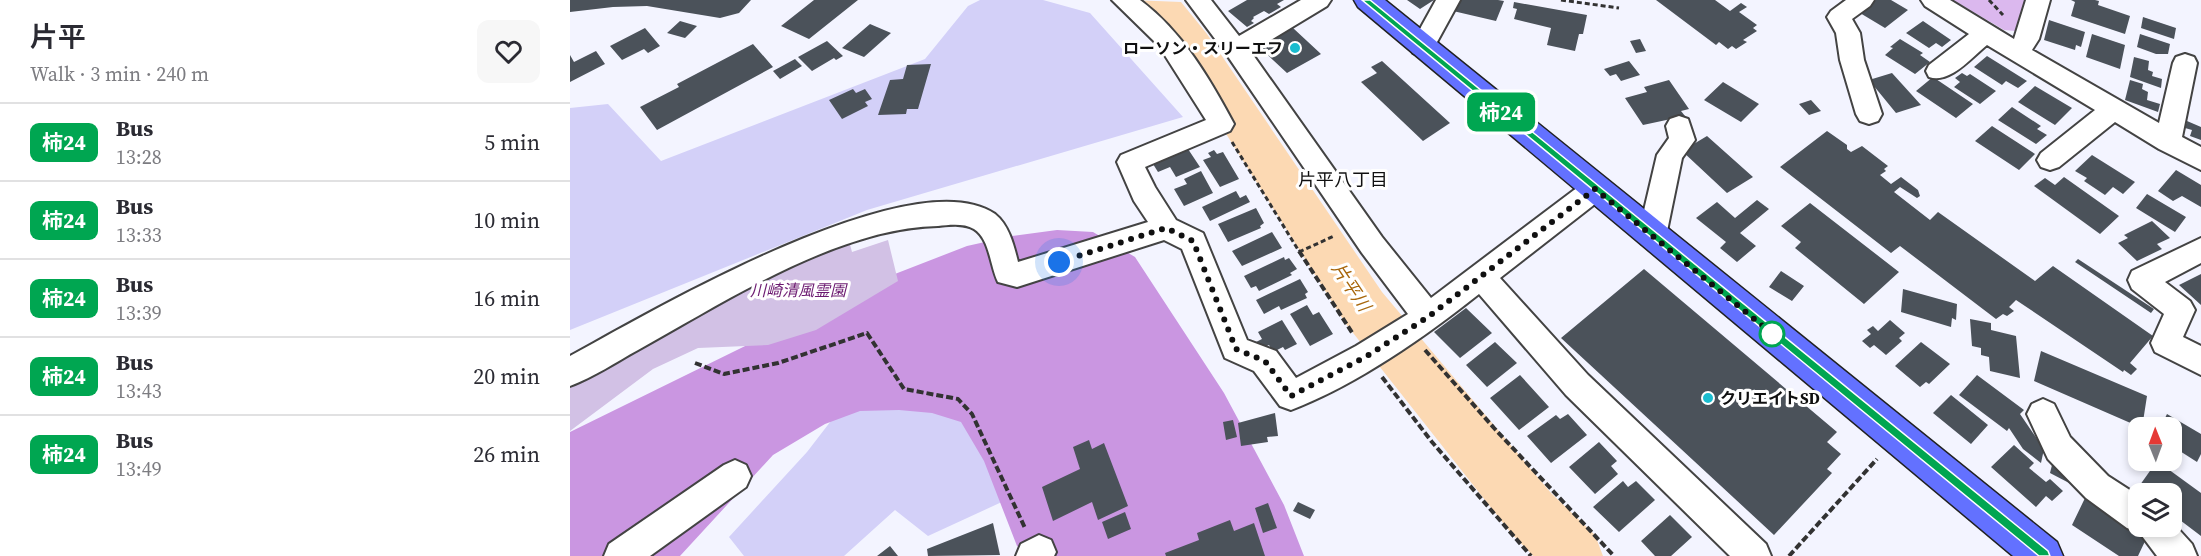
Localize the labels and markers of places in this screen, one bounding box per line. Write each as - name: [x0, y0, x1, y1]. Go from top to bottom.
- place label: ローソン・スリーエフ: [1123, 37, 1283, 59]
- marker: ローソン・スリーエフ: [1288, 41, 1302, 55]
- unlabelled marker: [1759, 321, 1785, 347]
- place label: クリエイトSD: [1720, 387, 1820, 409]
- marker: クリエイトSD: [1701, 391, 1715, 405]

